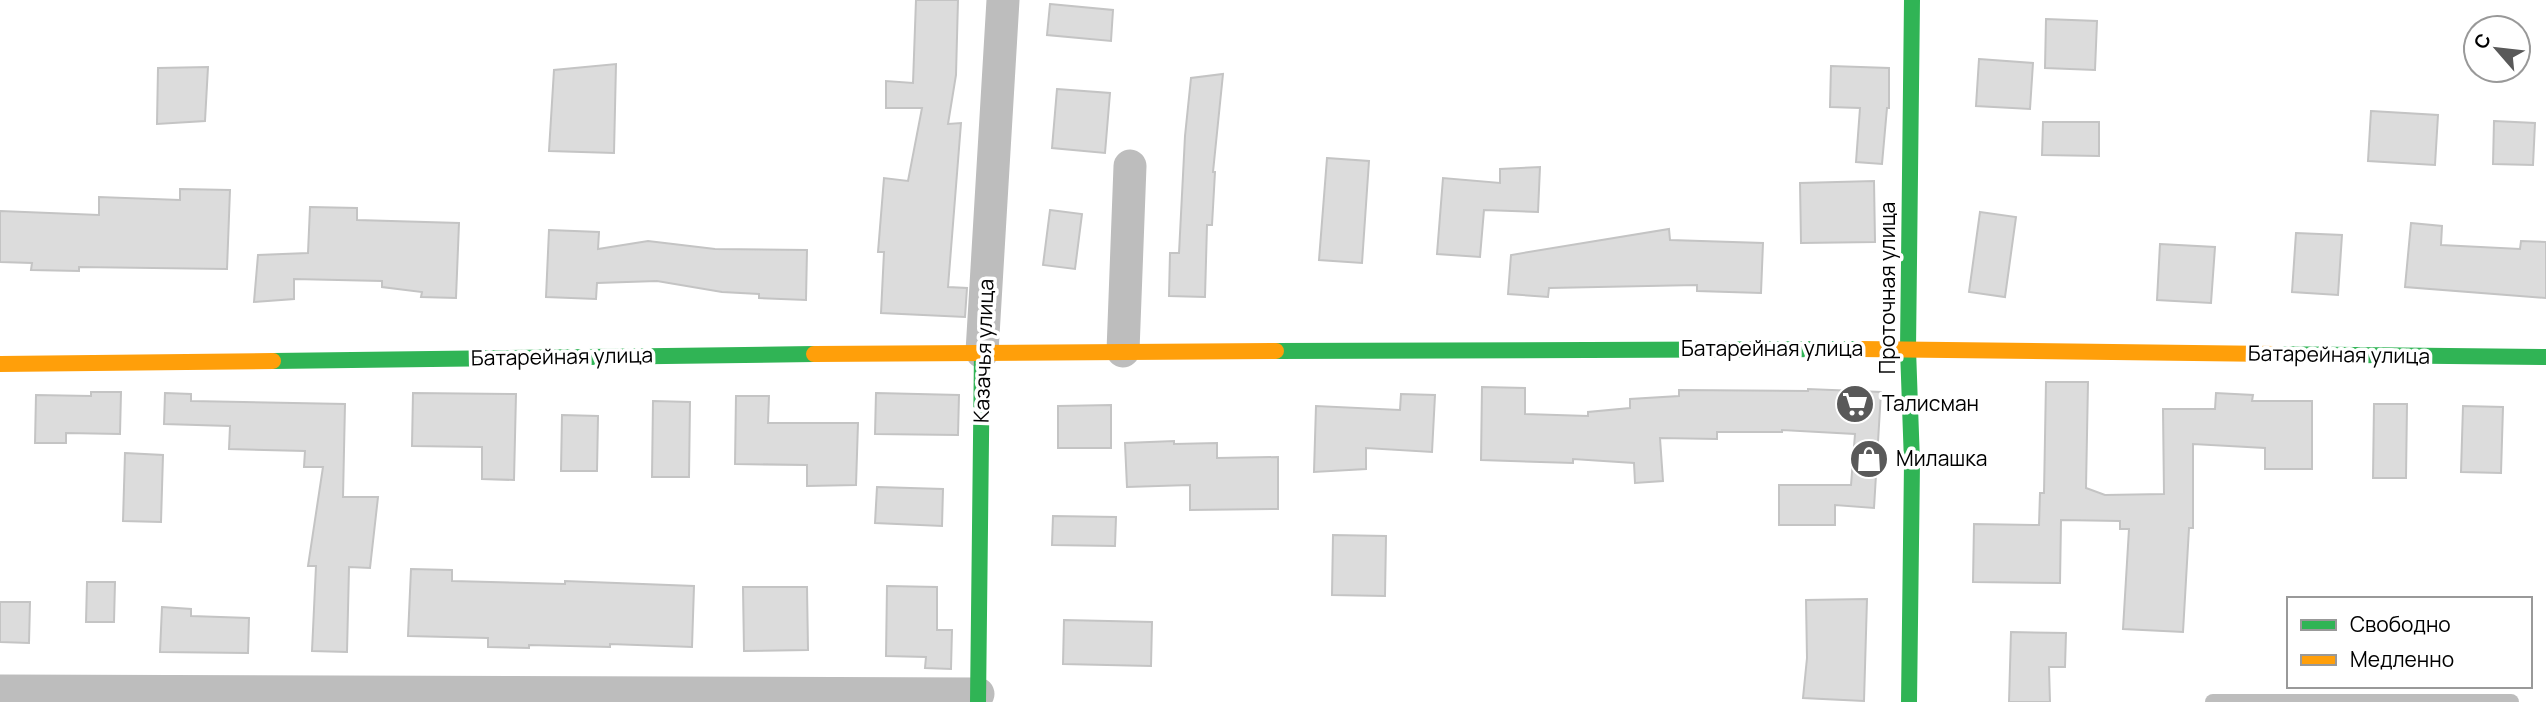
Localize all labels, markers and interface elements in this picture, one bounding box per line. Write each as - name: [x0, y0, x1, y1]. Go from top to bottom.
- north arrow: [2462, 14, 2532, 84]
- text: С: [2467, 29, 2497, 53]
- street label: Проточная улица: [1873, 202, 1901, 374]
- street label: Казачья улица: [966, 278, 1000, 424]
- street label: Батарейная улица: [1681, 334, 1863, 362]
- street label: Батарейная улица: [2248, 338, 2430, 370]
- street label: Батарейная улица: [471, 340, 653, 372]
- supermarket icon: Талисман: [1834, 383, 1876, 425]
- place label: Талисман: [1882, 389, 1979, 417]
- shop icon: Милашка: [1848, 438, 1890, 480]
- place label: Милашка: [1896, 444, 1987, 472]
- legend: [2287, 597, 2532, 688]
- text: Свободно: [2350, 610, 2451, 638]
- text: Медленно: [2350, 645, 2454, 673]

